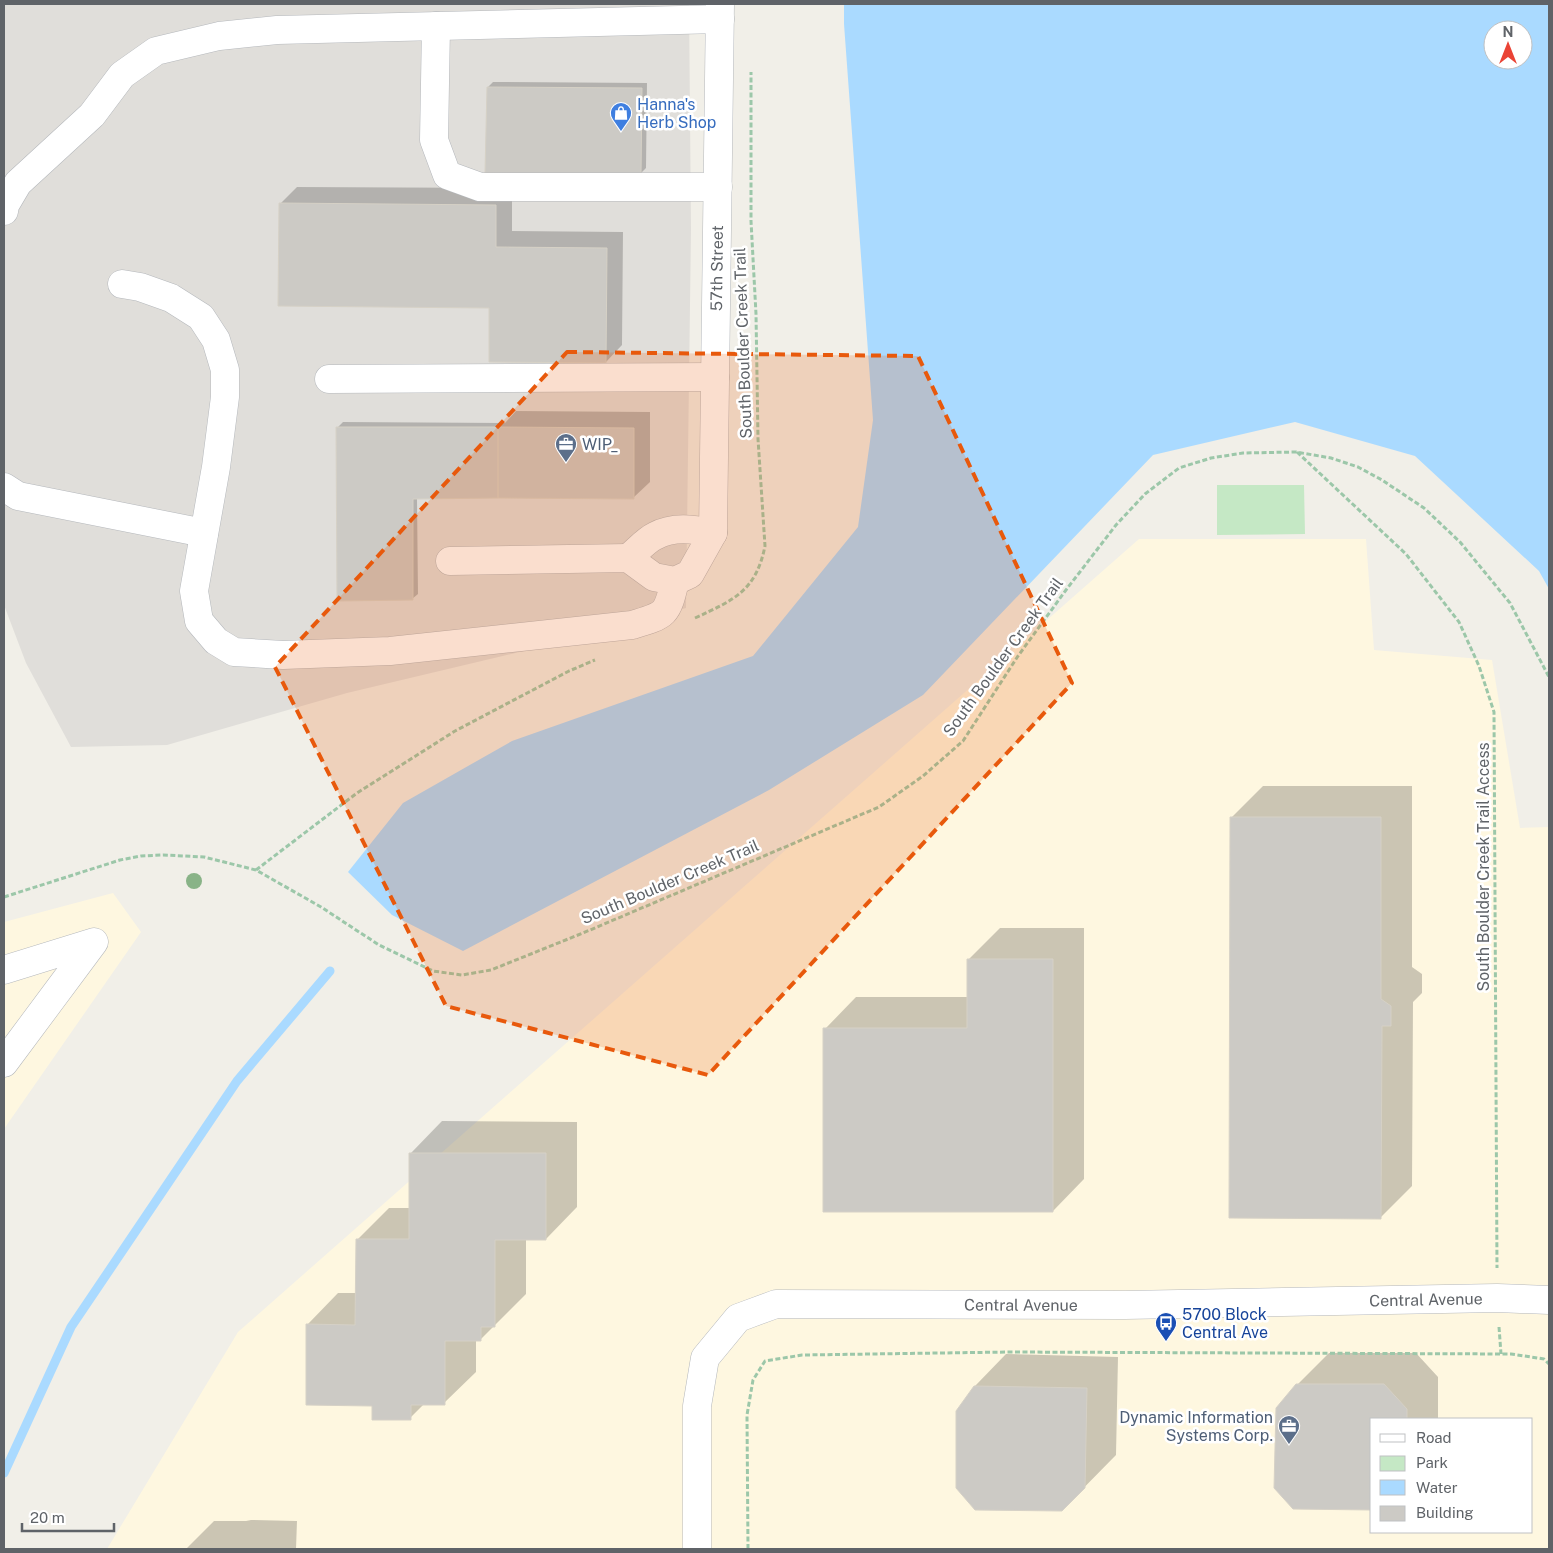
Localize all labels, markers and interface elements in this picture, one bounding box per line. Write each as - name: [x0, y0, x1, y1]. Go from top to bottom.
- north arrow: [1483, 20, 1533, 70]
- text: N: [1503, 24, 1513, 40]
- place label: Hanna's Herb Shop: [637, 95, 716, 132]
- shop icon: Hanna's Herb Shop: [609, 101, 633, 132]
- street label: 57th Street: [706, 225, 727, 311]
- street label: South Boulder Creek Trail: [730, 247, 756, 439]
- office icon: WIP_: [554, 432, 578, 463]
- place label: WIP_: [582, 435, 619, 454]
- street label: South Boulder Creek Trail: [939, 574, 1067, 740]
- street label: South Boulder Creek Trail Access: [1474, 742, 1493, 992]
- street label: South Boulder Creek Trail: [578, 836, 762, 928]
- street label: Central Avenue: [1369, 1289, 1483, 1310]
- street label: Central Avenue: [964, 1295, 1078, 1314]
- place label: 5700 Block Central Ave: [1182, 1305, 1268, 1342]
- bus stop icon: 5700 Block Central Ave: [1154, 1311, 1178, 1342]
- place label: Dynamic Information Systems Corp.: [1119, 1408, 1273, 1445]
- office icon: Dynamic Information Systems Corp.: [1277, 1414, 1301, 1445]
- legend: [1370, 1418, 1533, 1533]
- text: Road: [1416, 1429, 1452, 1446]
- text: Park: [1416, 1454, 1448, 1471]
- text: Water: [1416, 1479, 1458, 1496]
- scale bar: [22, 1500, 115, 1532]
- text: Building: [1416, 1504, 1474, 1521]
- text: 20 m: [30, 1509, 65, 1526]

